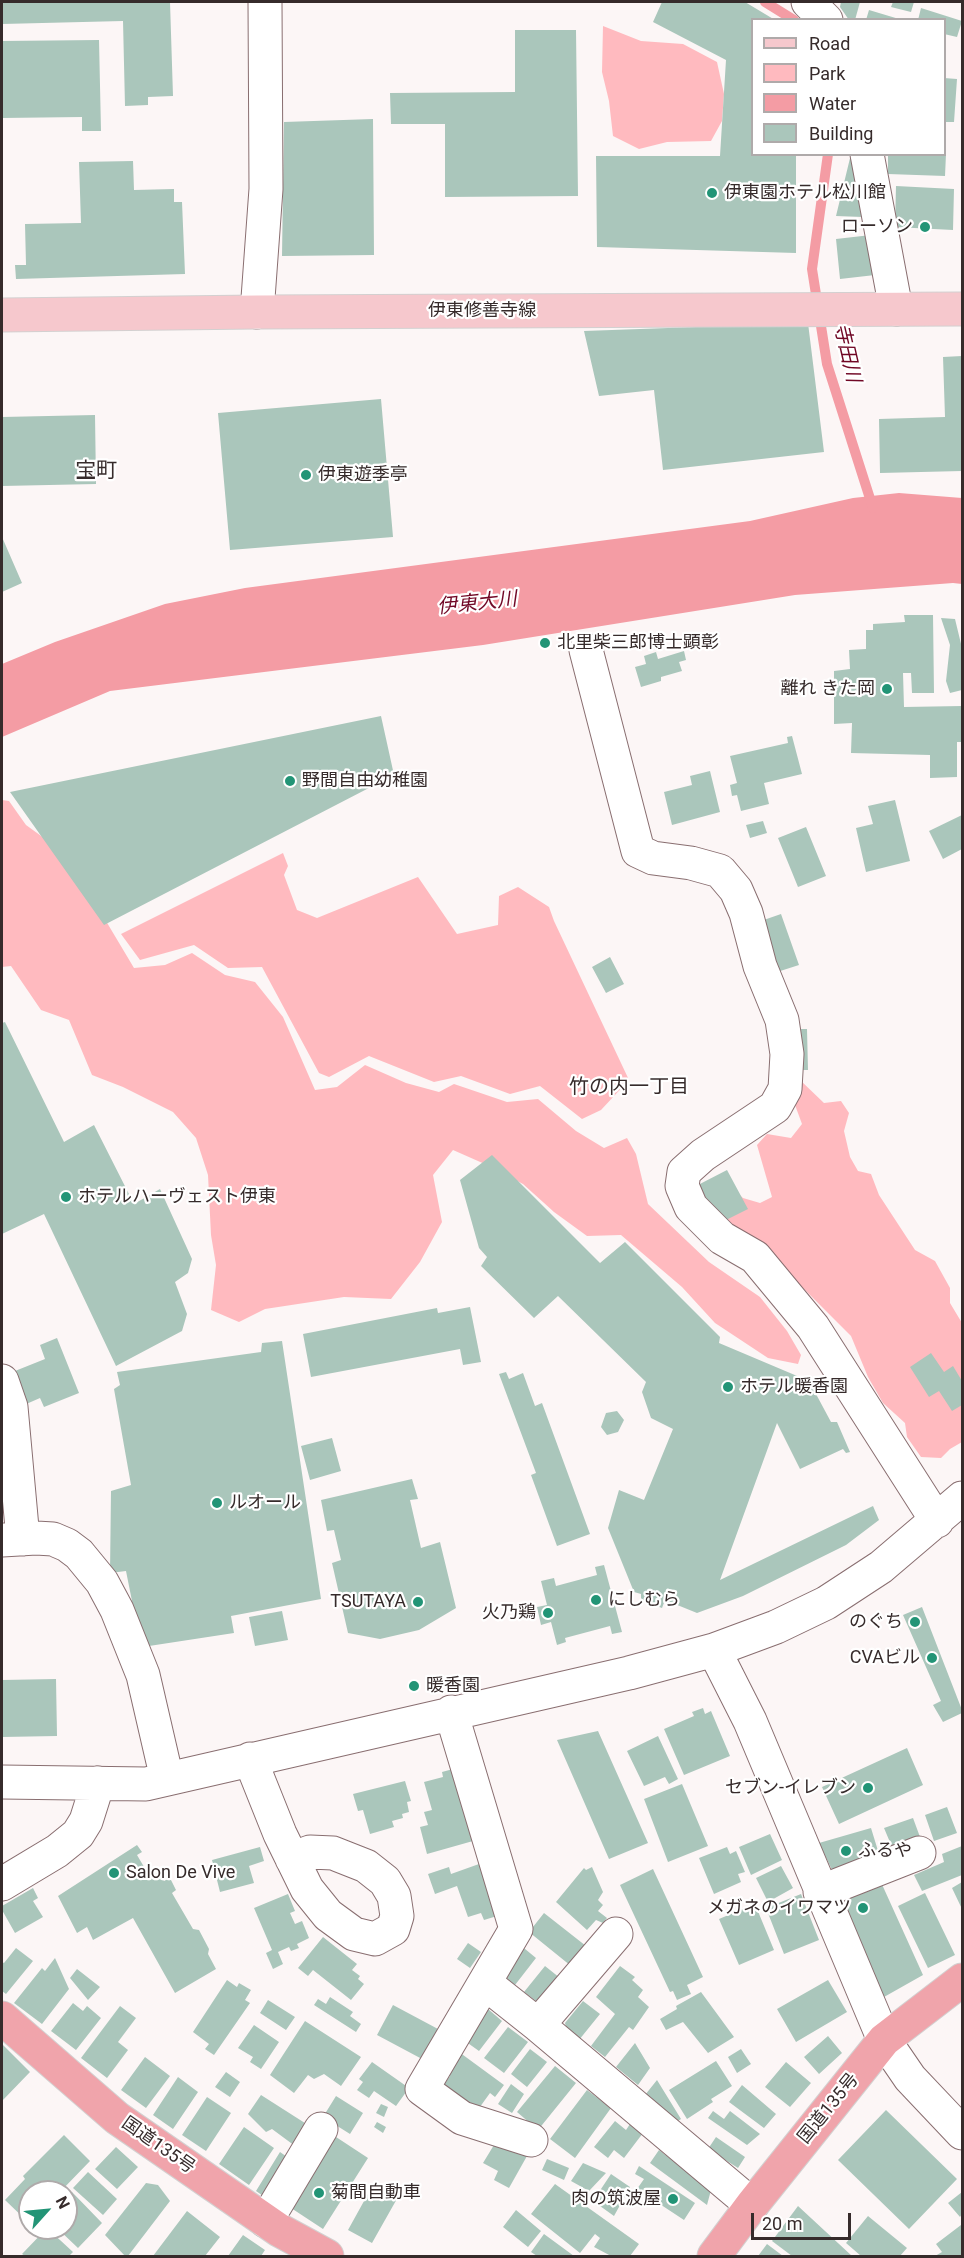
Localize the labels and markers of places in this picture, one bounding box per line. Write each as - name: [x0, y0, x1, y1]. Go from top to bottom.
- place label: 伊東園ホテル松川館: [724, 182, 886, 204]
- marker: 伊東園ホテル松川館: [705, 186, 719, 200]
- place label: ローソン: [841, 216, 913, 238]
- marker: ローソン: [918, 220, 932, 234]
- place label: 伊東遊季亭: [318, 464, 408, 486]
- marker: 伊東遊季亭: [299, 468, 313, 482]
- place label: 北里柴三郎博士顕彰: [557, 632, 719, 654]
- marker: 北里柴三郎博士顕彰: [538, 636, 552, 650]
- place label: 離れ きた岡: [781, 678, 875, 700]
- marker: 離れ きた岡: [880, 682, 894, 696]
- place label: 野間自由幼稚園: [302, 770, 428, 792]
- marker: 野間自由幼稚園: [283, 774, 297, 788]
- place label: ホテルハーヴェスト伊東: [78, 1186, 276, 1208]
- marker: ホテルハーヴェスト伊東: [59, 1190, 73, 1204]
- place label: ホテル暖香園: [740, 1376, 848, 1398]
- marker: ホテル暖香園: [721, 1380, 735, 1394]
- place label: ルオール: [229, 1492, 301, 1514]
- marker: ルオール: [210, 1496, 224, 1510]
- place label: にしむら: [608, 1589, 680, 1611]
- place label: TSUTAYA: [330, 1591, 406, 1613]
- marker: にしむら: [589, 1593, 603, 1607]
- marker: TSUTAYA: [411, 1595, 425, 1609]
- place label: 火乃鶏: [482, 1602, 536, 1624]
- marker: 火乃鶏: [541, 1606, 555, 1620]
- place label: のぐち: [849, 1611, 903, 1633]
- marker: のぐち: [908, 1615, 922, 1629]
- place label: CVAビル: [850, 1647, 920, 1669]
- marker: CVAビル: [925, 1651, 939, 1665]
- place label: 暖香園: [426, 1675, 480, 1697]
- marker: 暖香園: [407, 1679, 421, 1693]
- place label: セブン-イレブン: [725, 1777, 856, 1799]
- marker: セブン-イレブン: [861, 1781, 875, 1795]
- place label: ふるや: [858, 1840, 912, 1862]
- marker: ふるや: [839, 1844, 853, 1858]
- place label: Salon De Vive: [126, 1862, 235, 1884]
- marker: Salon De Vive: [107, 1866, 121, 1880]
- place label: メガネのイワマツ: [707, 1897, 851, 1919]
- marker: メガネのイワマツ: [856, 1901, 870, 1915]
- place label: 菊間自動車: [331, 2182, 421, 2204]
- marker: 菊間自動車: [312, 2186, 326, 2200]
- place label: 肉の筑波屋: [571, 2188, 661, 2210]
- marker: 肉の筑波屋: [666, 2192, 680, 2206]

